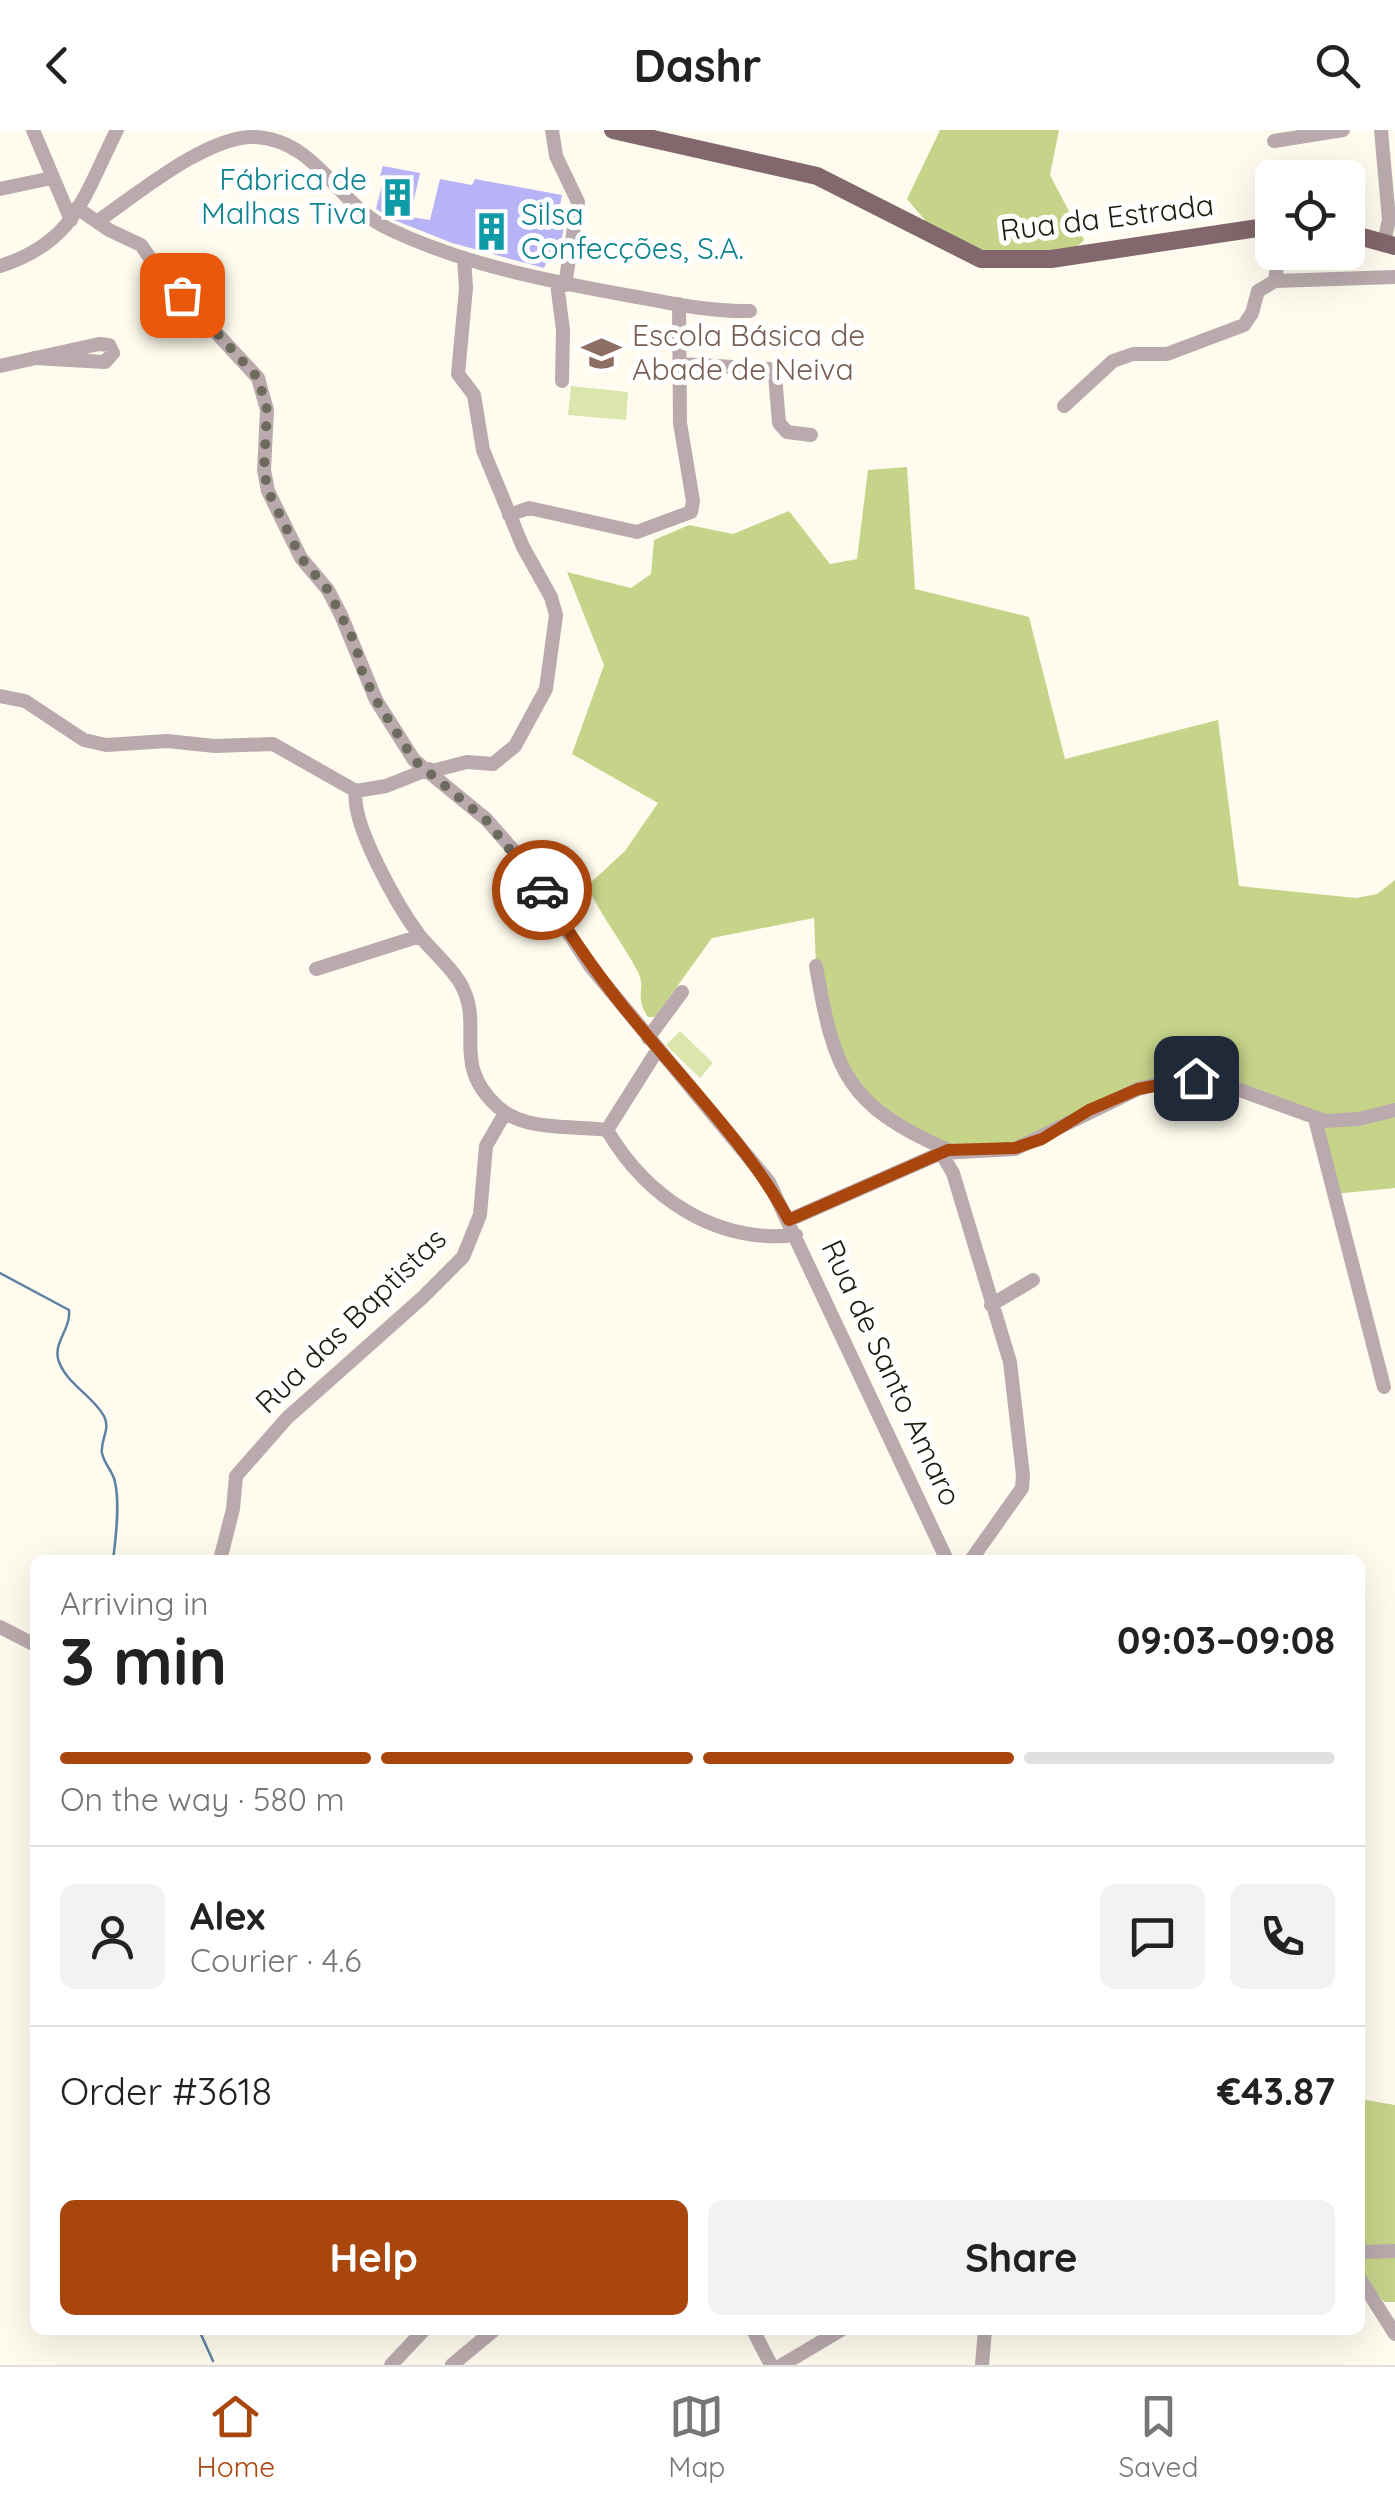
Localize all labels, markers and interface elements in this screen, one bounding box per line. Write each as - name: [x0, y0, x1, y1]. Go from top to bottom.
- text: Dashr: [633, 37, 762, 93]
- icon: back: [30, 38, 85, 93]
- icon: search: [1310, 38, 1365, 93]
- place label: Fábrica de Malhas Tiva: [201, 160, 367, 232]
- map controls: [1255, 160, 1365, 270]
- button: locate: [1255, 160, 1365, 270]
- building icon: Fábrica de Malhas Tiva: [376, 176, 418, 218]
- street label: Rua da Estrada: [998, 185, 1216, 249]
- place label: Silsa Confecções, S.A.: [521, 195, 744, 267]
- building icon: Silsa Confecções, S.A.: [470, 211, 512, 253]
- pin: [140, 253, 225, 338]
- icon: bag: [155, 268, 210, 323]
- place label: Escola Básica de Abade de Neiva: [632, 316, 865, 388]
- school or university icon: Escola Básica de Abade de Neiva: [581, 332, 623, 374]
- courier: [492, 840, 592, 940]
- icon: car: [515, 863, 570, 918]
- pin: [1154, 1036, 1239, 1121]
- icon: home: [1169, 1051, 1224, 1106]
- street label: Rua das Baptistas: [247, 1219, 454, 1421]
- street label: Rua de Santo Amaro: [814, 1233, 970, 1512]
- text: Arriving in: [60, 1583, 209, 1623]
- text: 09:03–09:08: [1117, 1616, 1335, 1664]
- text: 3 min: [60, 1620, 227, 1701]
- text: On the way · 580 m: [60, 1779, 345, 1819]
- button: person: [60, 1884, 165, 1989]
- button: chat: [1100, 1884, 1205, 1989]
- button: phone: [1230, 1884, 1335, 1989]
- text: Alex: [190, 1892, 265, 1940]
- text: Courier · 4.6: [190, 1940, 362, 1980]
- text: Order #3618: [60, 2067, 272, 2115]
- text: €43.87: [1217, 2067, 1335, 2115]
- button: Help: [60, 2200, 688, 2315]
- button: Share: [708, 2200, 1335, 2315]
- tab: Home: [197, 2389, 275, 2484]
- tab: Map: [668, 2389, 725, 2484]
- tab: Saved: [1119, 2389, 1198, 2484]

